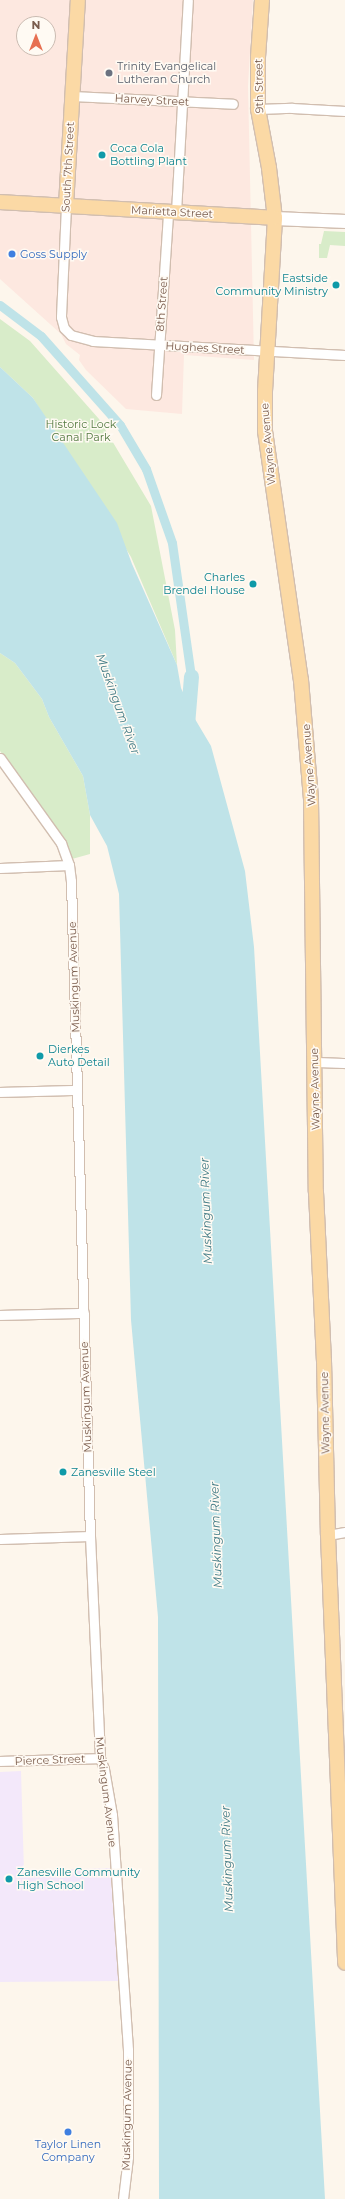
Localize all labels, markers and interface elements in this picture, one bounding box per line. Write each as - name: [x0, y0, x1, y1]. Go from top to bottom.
- north arrow: [16, 16, 56, 56]
- text: N: [32, 18, 40, 32]
- street label: 9th Street: [252, 58, 266, 114]
- place label: Trinity Evangelical Lutheran Church: [117, 60, 216, 86]
- marker: Trinity Evangelical Lutheran Church: [104, 68, 114, 78]
- street label: Harvey Street: [114, 91, 190, 109]
- street label: South 7th Street: [59, 122, 77, 212]
- place label: Coca Cola Bottling Plant: [110, 142, 187, 168]
- marker: Coca Cola Bottling Plant: [97, 150, 107, 160]
- street label: Marietta Street: [131, 203, 213, 221]
- place label: Goss Supply: [20, 247, 87, 261]
- marker: Goss Supply: [7, 249, 17, 259]
- place label: Eastside Community Ministry: [216, 272, 328, 298]
- street label: 8th Street: [153, 276, 171, 332]
- marker: Eastside Community Ministry: [331, 280, 341, 290]
- street label: Hughes Street: [165, 339, 245, 357]
- street label: Wayne Avenue: [258, 402, 278, 486]
- park label: Historic Lock Canal Park: [46, 418, 116, 444]
- place label: Charles Brendel House: [163, 571, 245, 597]
- marker: Charles Brendel House: [248, 579, 258, 589]
- water label: Muskingum River: [93, 652, 143, 756]
- street label: Wayne Avenue: [300, 723, 318, 807]
- street label: Muskingum Avenue: [65, 921, 83, 1033]
- place label: Dierkes Auto Detail: [48, 1043, 110, 1069]
- street label: Wayne Avenue: [308, 1048, 322, 1130]
- marker: Dierkes Auto Detail: [35, 1051, 45, 1061]
- water label: Muskingum River: [197, 1158, 215, 1264]
- street label: Muskingum Avenue: [77, 1341, 95, 1453]
- street label: Wayne Avenue: [318, 1372, 332, 1454]
- place label: Zanesville Steel: [71, 1465, 156, 1479]
- marker: Zanesville Steel: [58, 1467, 68, 1477]
- water label: Muskingum River: [207, 1482, 225, 1588]
- street label: Muskingum Avenue: [93, 1736, 119, 1848]
- street label: Pierce Street: [14, 1752, 86, 1768]
- water label: Muskingum River: [218, 1806, 236, 1912]
- place label: Zanesville Community High School: [17, 1866, 140, 1892]
- marker: Zanesville Community High School: [4, 1874, 14, 1884]
- street label: Muskingum Avenue: [119, 2059, 135, 2171]
- marker: Taylor Linen Company: [63, 2127, 73, 2137]
- place label: Taylor Linen Company: [35, 2138, 101, 2164]

